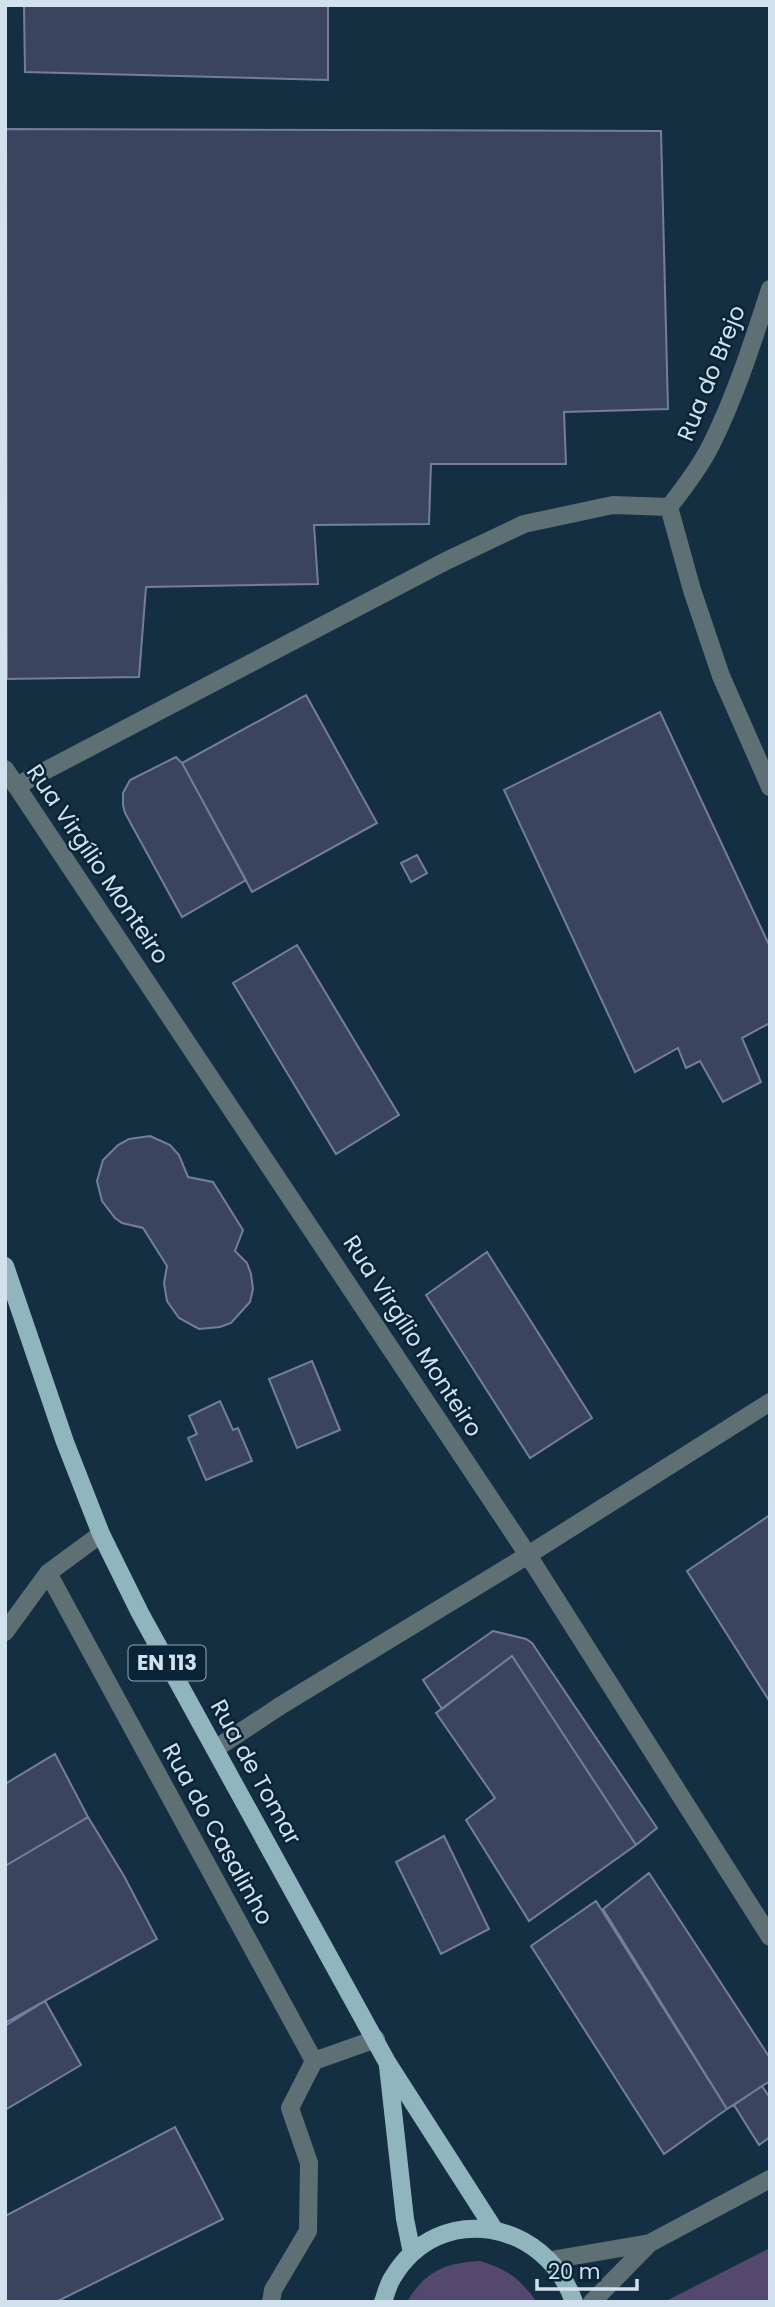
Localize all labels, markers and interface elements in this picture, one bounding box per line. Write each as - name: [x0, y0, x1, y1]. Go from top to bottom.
- street label: Rua do Brejo: [669, 300, 753, 446]
- street label: Rua Virgílio Monteiro: [19, 758, 177, 970]
- street label: Rua Virgílio Monteiro: [336, 1229, 490, 1443]
- road number: EN 113: [128, 1646, 206, 1680]
- street label: Rua de Tomar: [203, 1694, 309, 1850]
- street label: Rua do Casalinho: [155, 1737, 281, 1931]
- scale bar: [537, 2248, 637, 2292]
- text: 20 m: [548, 2257, 601, 2286]

